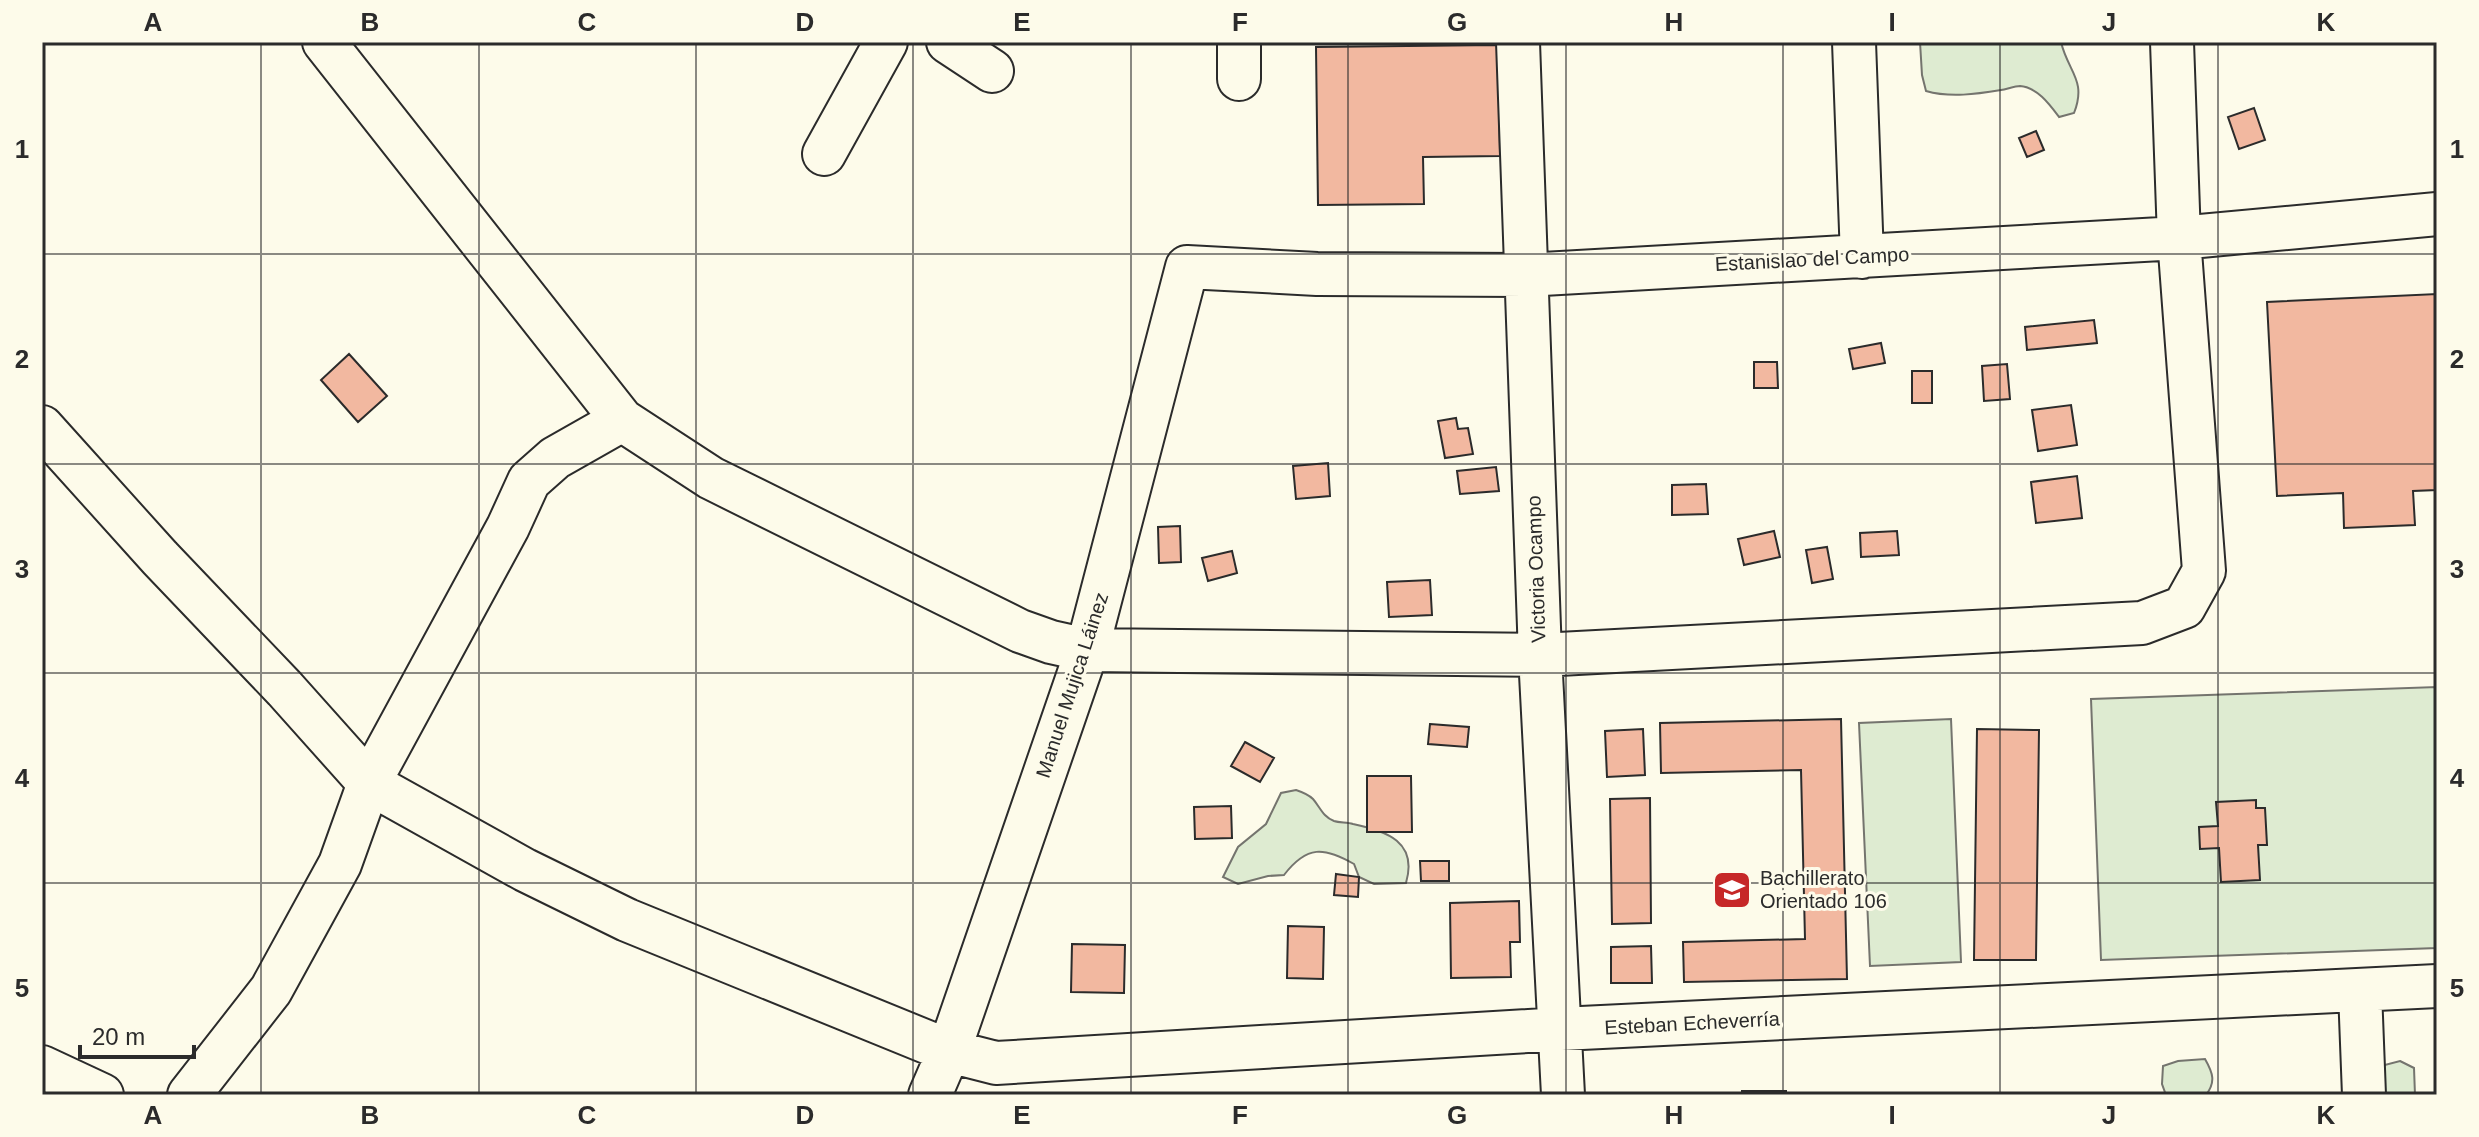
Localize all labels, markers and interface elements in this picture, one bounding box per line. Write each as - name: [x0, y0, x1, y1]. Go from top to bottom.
- text: A: [144, 7, 163, 37]
- text: B: [361, 7, 379, 37]
- text: C: [578, 7, 597, 37]
- text: D: [796, 7, 814, 37]
- text: E: [1013, 7, 1031, 37]
- text: F: [1232, 7, 1248, 37]
- text: G: [1447, 7, 1467, 37]
- text: H: [1665, 7, 1683, 37]
- text: I: [1888, 7, 1896, 37]
- text: J: [2102, 7, 2116, 37]
- text: K: [2317, 7, 2336, 37]
- text: 1: [15, 134, 29, 164]
- text: 1: [2450, 134, 2464, 164]
- street label: Estanislao del Campo: [1714, 243, 1910, 275]
- text: 2: [15, 344, 29, 374]
- text: 2: [2450, 344, 2464, 374]
- street label: Victoria Ocampo: [1522, 495, 1550, 643]
- text: 3: [15, 554, 29, 584]
- text: 3: [2450, 554, 2464, 584]
- street label: Manuel Mujica Láinez: [1032, 590, 1112, 780]
- text: 4: [15, 763, 30, 793]
- text: 4: [2450, 763, 2465, 793]
- place label: Bachillerato Orientado 106: [1760, 867, 1887, 912]
- school or university icon: Bachillerato Orientado 106: [1711, 869, 1753, 911]
- text: 5: [15, 973, 29, 1003]
- text: 5: [2450, 973, 2464, 1003]
- street label: Esteban Echeverría: [1604, 1007, 1781, 1039]
- scale bar: [80, 1009, 194, 1059]
- text: 20 m: [92, 1023, 145, 1050]
- text: A: [144, 1100, 163, 1130]
- text: B: [361, 1100, 379, 1130]
- text: C: [578, 1100, 597, 1130]
- text: D: [796, 1100, 814, 1130]
- text: E: [1013, 1100, 1031, 1130]
- text: F: [1232, 1100, 1248, 1130]
- text: G: [1447, 1100, 1467, 1130]
- text: H: [1665, 1100, 1683, 1130]
- text: I: [1888, 1100, 1896, 1130]
- text: J: [2102, 1100, 2116, 1130]
- text: K: [2317, 1100, 2336, 1130]

